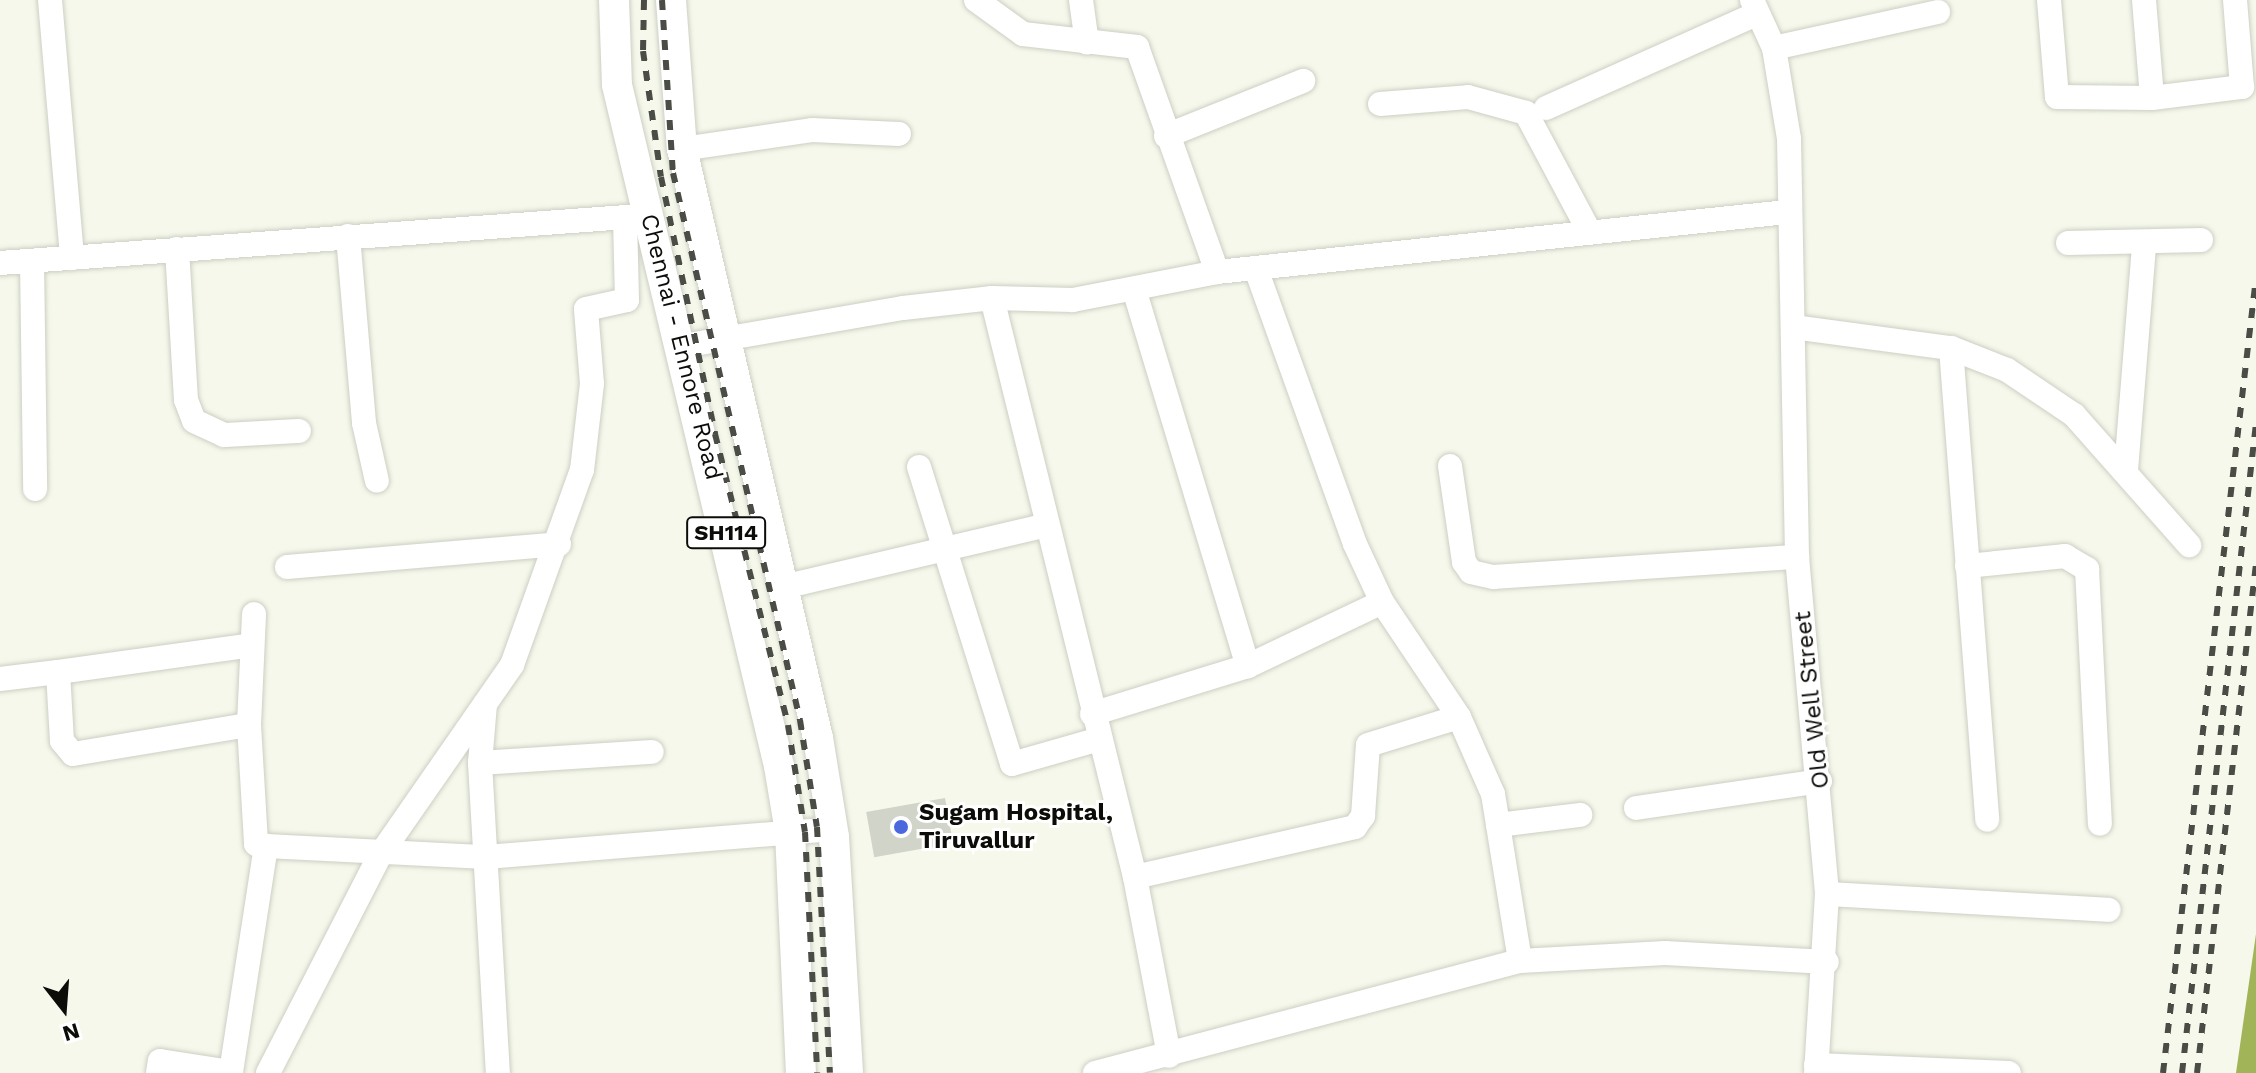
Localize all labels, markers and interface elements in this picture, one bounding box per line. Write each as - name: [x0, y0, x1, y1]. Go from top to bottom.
- street label: Chennai - Ennore Road: [634, 211, 728, 483]
- road number: SH114: [686, 515, 766, 551]
- street label: Old Well Street: [1788, 609, 1836, 791]
- place label: Sugam Hospital, Tiruvallur: [919, 799, 1113, 855]
- marker: Sugam Hospital, Tiruvallur: [890, 816, 912, 838]
- north arrow: [24, 969, 104, 1049]
- text: N: [60, 1018, 83, 1047]

